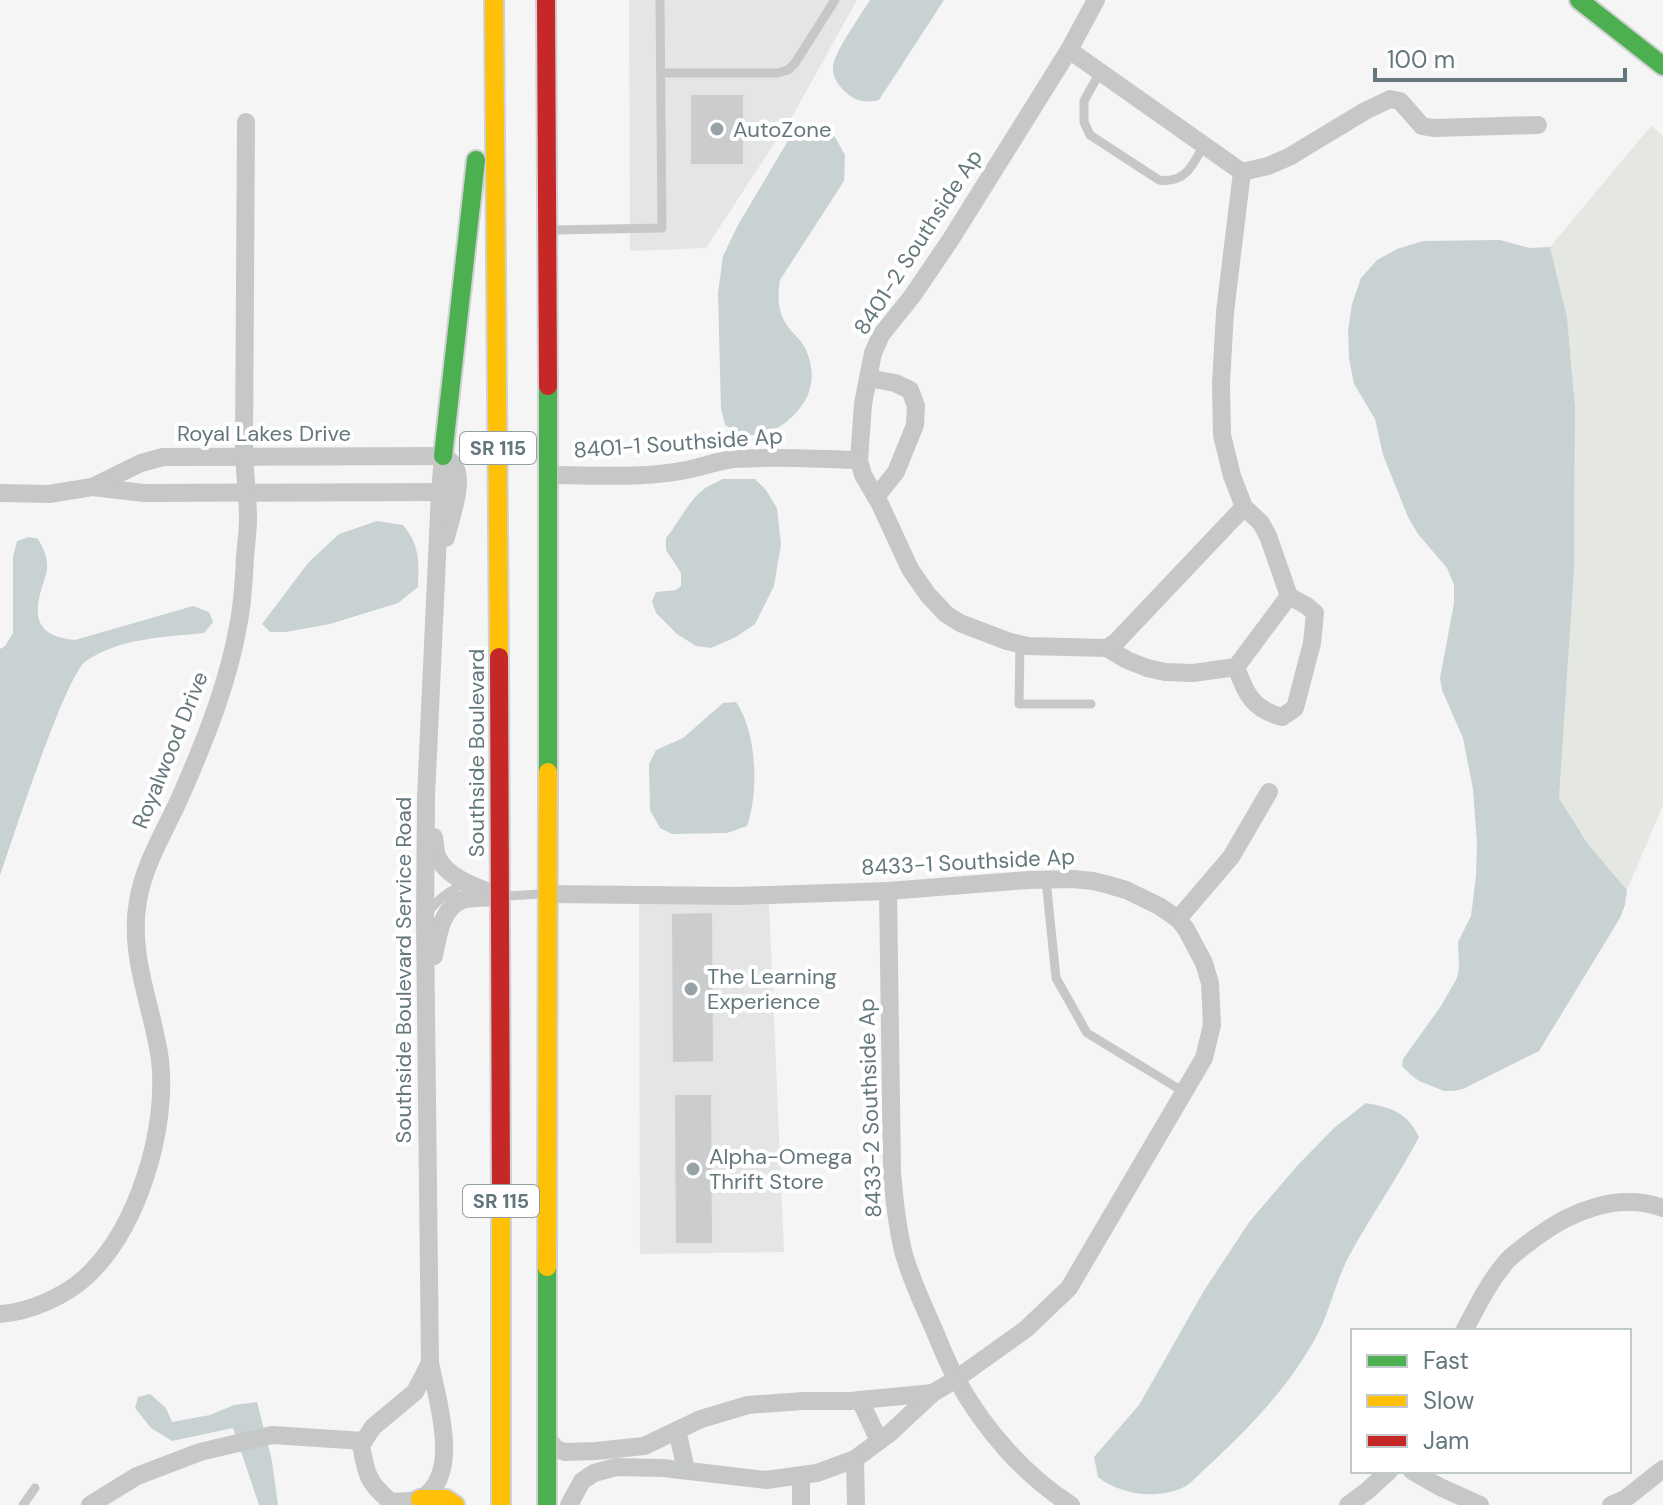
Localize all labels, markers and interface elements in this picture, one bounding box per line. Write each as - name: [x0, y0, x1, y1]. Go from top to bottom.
- scale bar: [1375, 32, 1625, 82]
- text: 100 m: [1387, 44, 1455, 75]
- place label: AutoZone: [733, 115, 831, 144]
- marker: AutoZone: [708, 120, 726, 138]
- street label: 8401-2 Southside Ap: [847, 144, 989, 340]
- street label: Royal Lakes Drive: [177, 419, 351, 448]
- street label: 8401-1 Southside Ap: [572, 421, 784, 465]
- road number: SR 115: [460, 432, 536, 464]
- street label: Southside Boulevard: [462, 649, 491, 857]
- street label: Royalwood Drive: [125, 667, 215, 833]
- street label: Southside Boulevard Service Road: [389, 797, 418, 1143]
- street label: 8433-1 Southside Ap: [860, 842, 1076, 882]
- place label: The Learning Experience: [707, 962, 837, 1016]
- marker: The Learning Experience: [682, 980, 700, 998]
- street label: 8433-2 Southside Ap: [852, 998, 888, 1218]
- place label: Alpha-Omega Thrift Store: [709, 1142, 852, 1196]
- marker: Alpha-Omega Thrift Store: [684, 1160, 702, 1178]
- road number: SR 115: [463, 1185, 539, 1217]
- legend: [1351, 1329, 1631, 1473]
- text: Fast: [1423, 1345, 1469, 1376]
- text: Slow: [1423, 1385, 1474, 1416]
- text: Jam: [1423, 1425, 1469, 1456]

